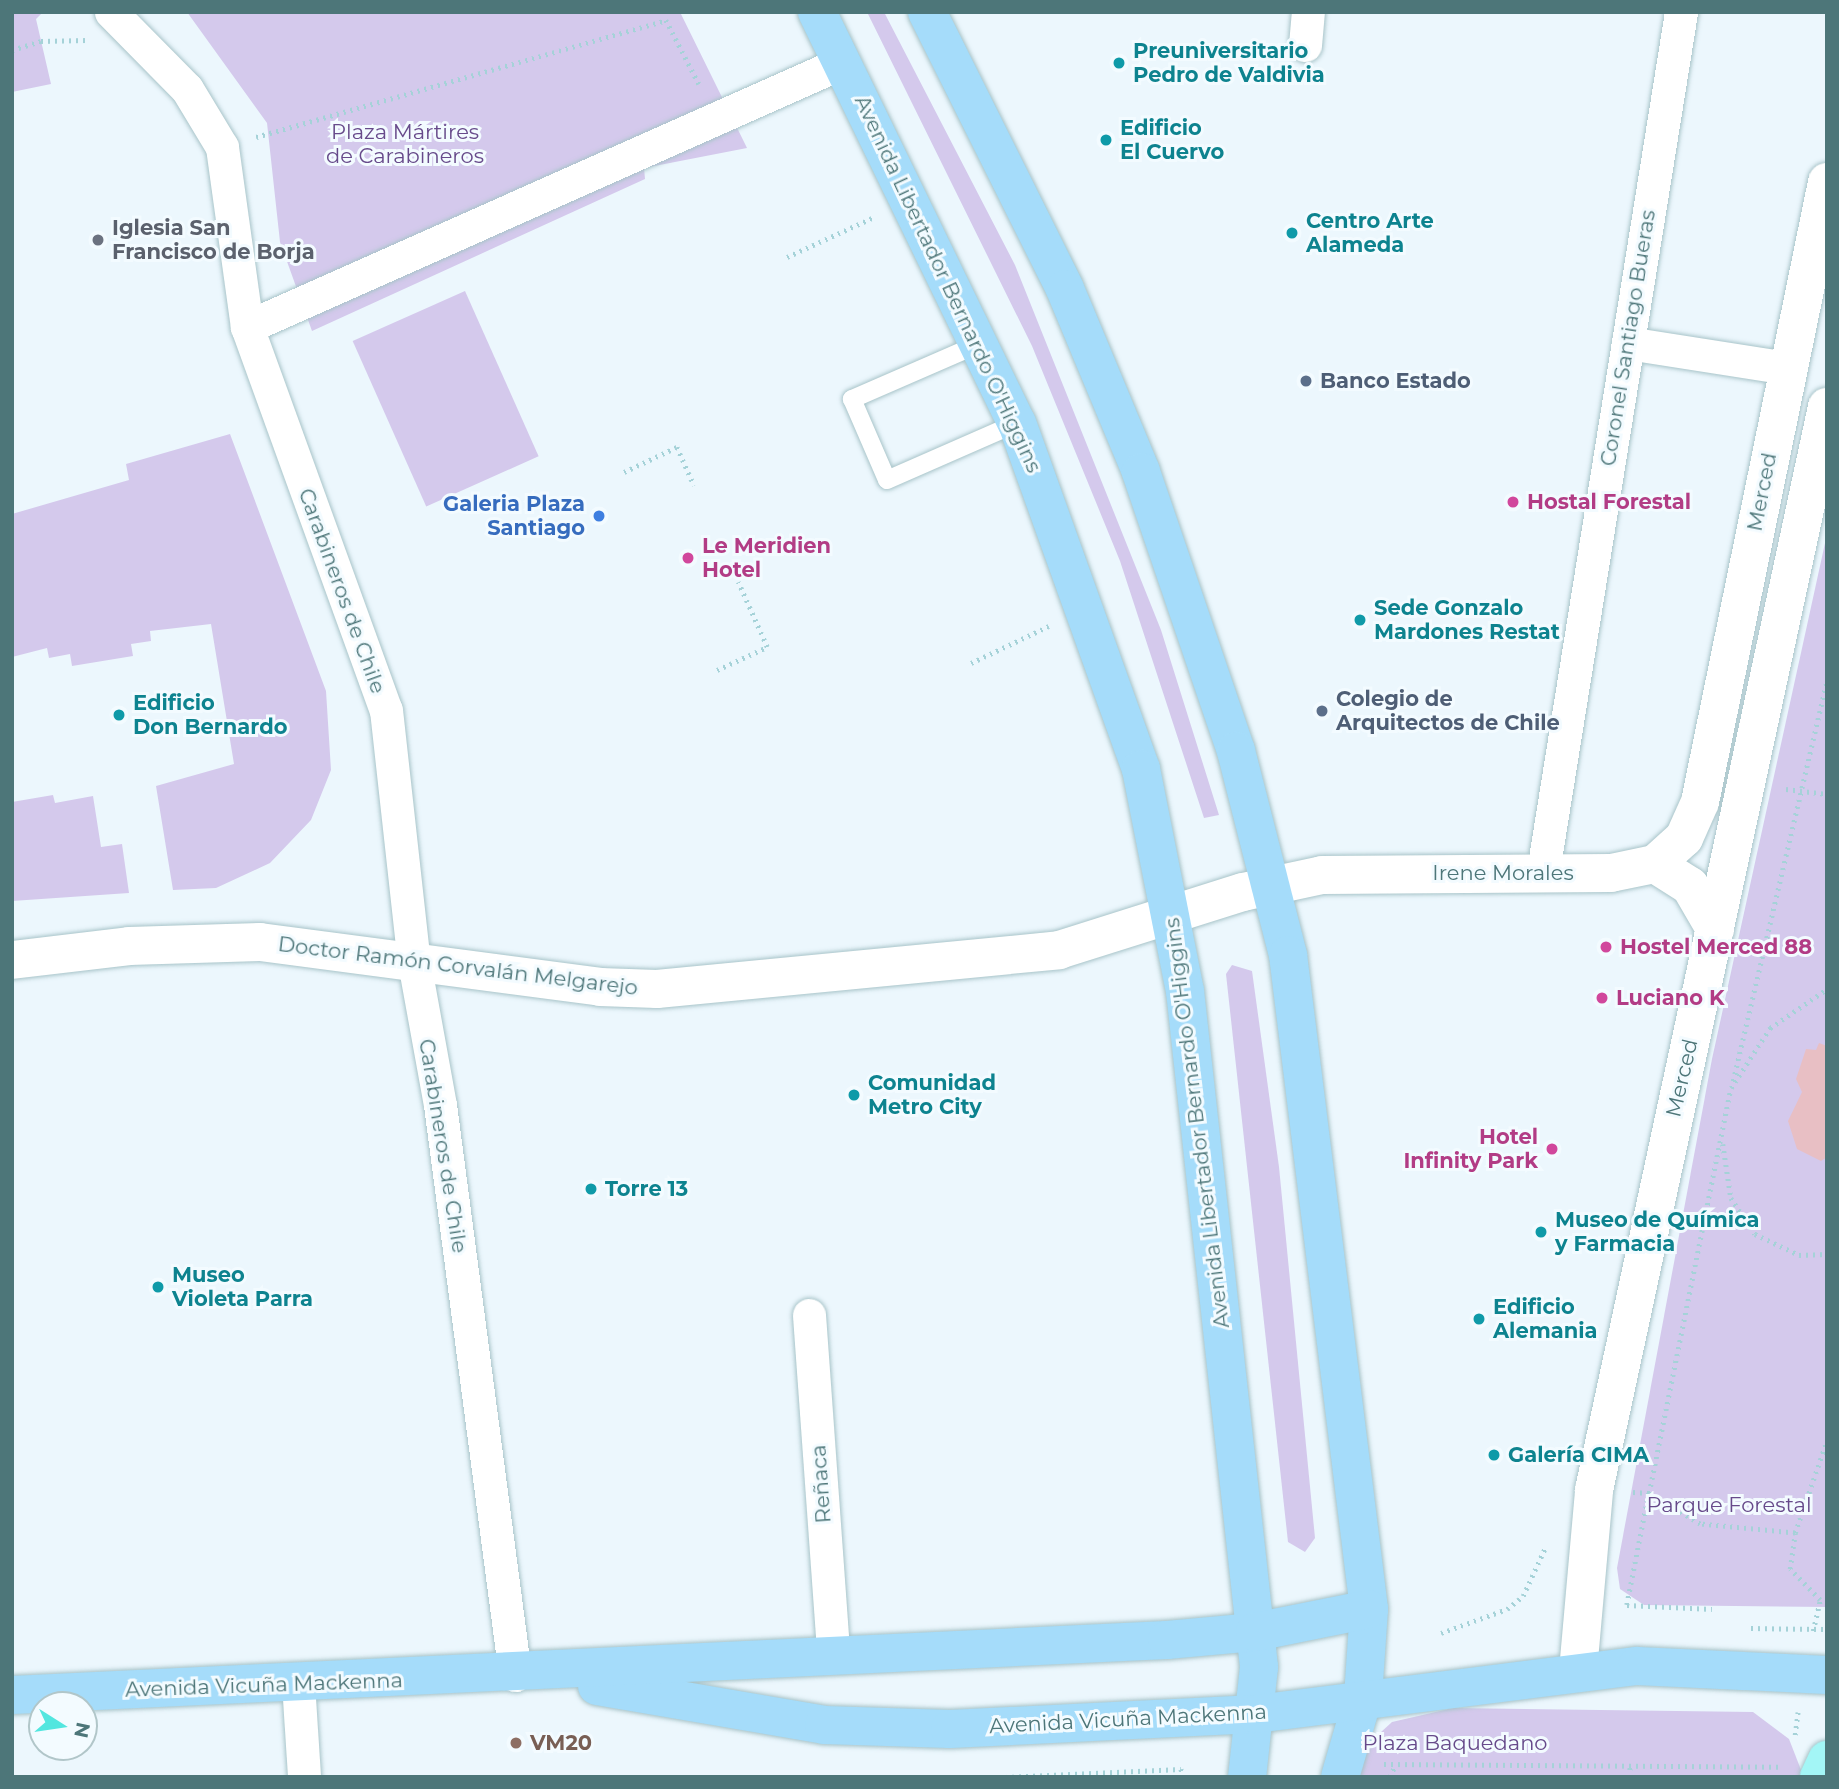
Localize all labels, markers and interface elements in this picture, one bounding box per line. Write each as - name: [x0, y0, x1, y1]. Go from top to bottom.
- place label: Preuniversitario Pedro de Valdivia: [1133, 38, 1325, 88]
- marker: Preuniversitario Pedro de Valdivia: [1111, 55, 1127, 71]
- street label: Avenida Libertador Bernardo O'Higgins: [849, 91, 1047, 477]
- place label: Edificio El Cuervo: [1120, 115, 1224, 165]
- park label: Plaza Mártires de Carabineros: [326, 119, 484, 169]
- marker: Edificio El Cuervo: [1098, 132, 1114, 148]
- place label: Centro Arte Alameda: [1306, 208, 1434, 258]
- street label: Coronel Santiago Bueras: [1595, 208, 1661, 468]
- place label: Iglesia San Francisco de Borja: [112, 215, 315, 265]
- marker: Centro Arte Alameda: [1284, 225, 1300, 241]
- marker: Iglesia San Francisco de Borja: [90, 232, 106, 248]
- place label: Banco Estado: [1320, 368, 1471, 394]
- marker: Banco Estado: [1298, 373, 1314, 389]
- street label: Merced: [1742, 451, 1782, 533]
- street label: Carabineros de Chile: [293, 485, 391, 697]
- place label: Hostal Forestal: [1527, 489, 1691, 515]
- place label: Galeria Plaza Santiago: [443, 491, 585, 541]
- marker: Hostal Forestal: [1505, 494, 1521, 510]
- marker: Galeria Plaza Santiago: [591, 508, 607, 524]
- place label: Le Meridien Hotel: [702, 533, 831, 583]
- marker: Le Meridien Hotel: [680, 550, 696, 566]
- place label: Sede Gonzalo Mardones Restat: [1374, 595, 1560, 645]
- marker: Sede Gonzalo Mardones Restat: [1352, 612, 1368, 628]
- place label: Colegio de Arquitectos de Chile: [1336, 686, 1560, 736]
- place label: Edificio Don Bernardo: [133, 690, 287, 740]
- marker: Colegio de Arquitectos de Chile: [1314, 703, 1330, 719]
- marker: Edificio Don Bernardo: [111, 707, 127, 723]
- street label: Irene Morales: [1432, 860, 1574, 886]
- street label: Avenida Libertador Bernardo O'Higgins: [1159, 916, 1235, 1330]
- street label: Doctor Ramón Corvalán Melgarejo: [277, 931, 639, 1001]
- place label: Hostel Merced 88: [1620, 934, 1812, 960]
- marker: Hostel Merced 88: [1598, 939, 1614, 955]
- place label: Luciano K: [1616, 985, 1724, 1011]
- marker: Luciano K: [1594, 990, 1610, 1006]
- street label: Merced: [1661, 1036, 1703, 1120]
- street label: Carabineros de Chile: [414, 1037, 472, 1255]
- place label: Comunidad Metro City: [868, 1070, 996, 1120]
- marker: Comunidad Metro City: [846, 1087, 862, 1103]
- place label: Hotel Infinity Park: [1403, 1124, 1538, 1174]
- marker: Hotel Infinity Park: [1544, 1141, 1560, 1157]
- place label: Torre 13: [605, 1176, 688, 1202]
- marker: Torre 13: [583, 1181, 599, 1197]
- place label: Museo de Química y Farmacia: [1555, 1207, 1759, 1257]
- marker: Museo de Química y Farmacia: [1533, 1224, 1549, 1240]
- place label: Museo Violeta Parra: [172, 1262, 313, 1312]
- marker: Museo Violeta Parra: [150, 1279, 166, 1295]
- place label: Edificio Alemania: [1493, 1294, 1597, 1344]
- marker: Edificio Alemania: [1471, 1311, 1487, 1327]
- place label: Galería CIMA: [1508, 1442, 1649, 1468]
- street label: Reñaca: [806, 1444, 836, 1524]
- marker: Galería CIMA: [1486, 1447, 1502, 1463]
- park label: Parque Forestal: [1646, 1492, 1812, 1518]
- street label: Avenida Vicuña Mackenna: [125, 1668, 403, 1702]
- north arrow: [28, 1691, 98, 1761]
- street label: Avenida Vicuña Mackenna: [989, 1699, 1267, 1739]
- text: N: [69, 1720, 95, 1740]
- place label: VM20: [530, 1730, 592, 1756]
- park label: Plaza Baquedano: [1363, 1730, 1547, 1756]
- marker: VM20: [508, 1735, 524, 1751]

